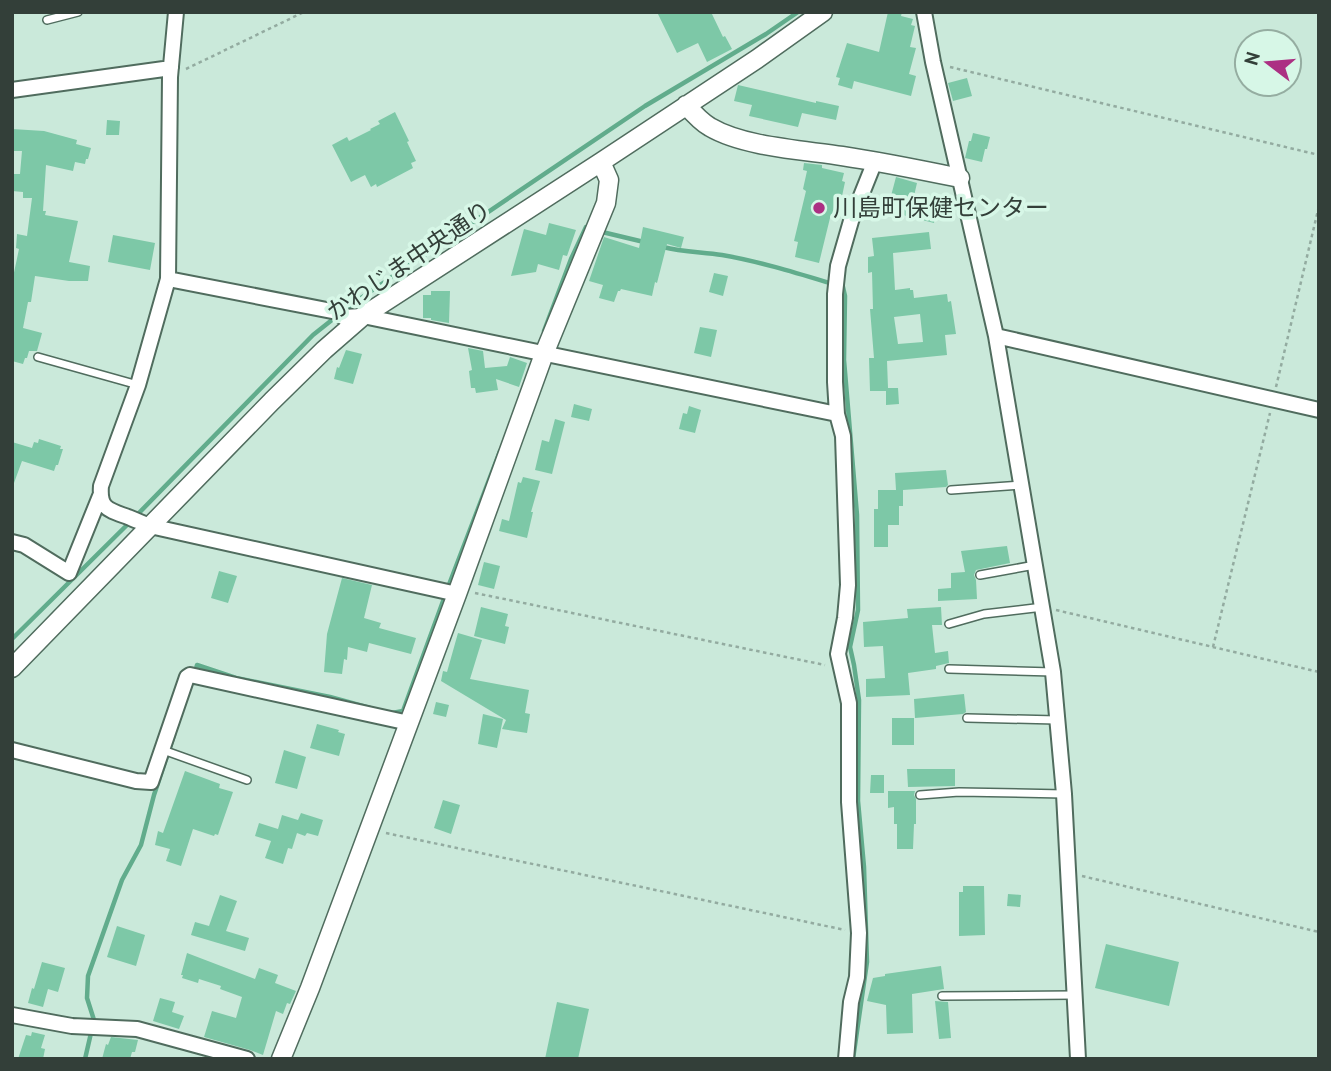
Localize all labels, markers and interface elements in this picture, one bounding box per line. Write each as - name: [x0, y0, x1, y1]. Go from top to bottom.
- north arrow: [1233, 28, 1303, 98]
- text: N: [1238, 49, 1265, 68]
- place label: 川島町保健センター: [833, 192, 1049, 223]
- street label: かわじま中央通り: [320, 194, 497, 327]
- marker: 川島町保健センター: [811, 200, 827, 216]

